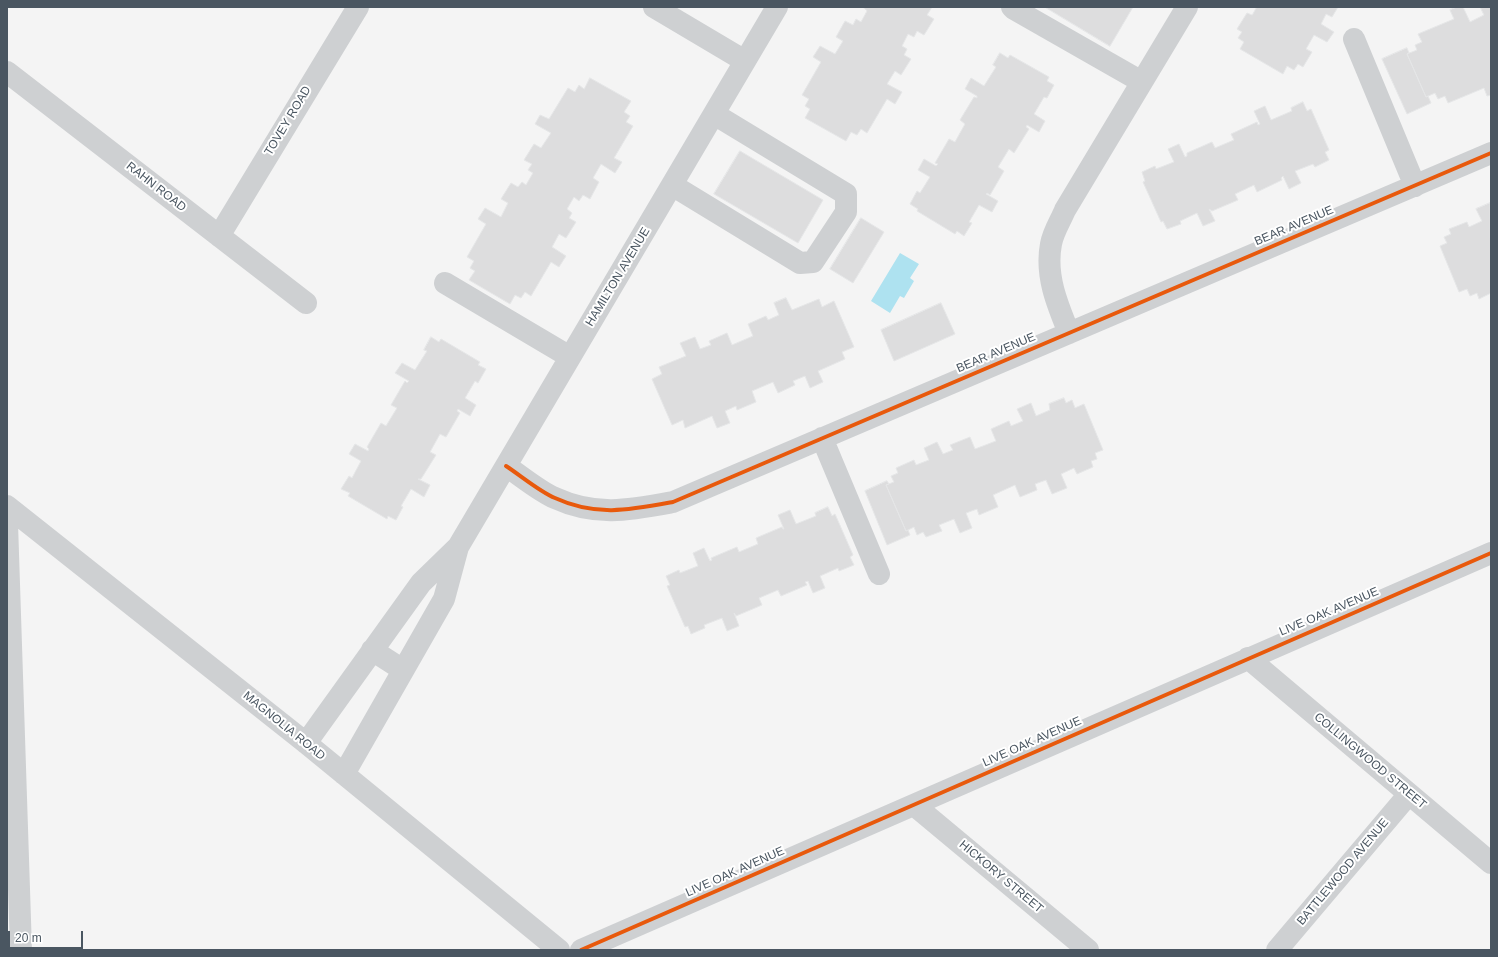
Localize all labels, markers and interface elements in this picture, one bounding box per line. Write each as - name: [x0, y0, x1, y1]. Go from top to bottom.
- street label: TOVEY ROAD: [262, 84, 314, 158]
- street label: RAHN ROAD: [123, 159, 189, 215]
- street label: BEAR AVENUE: [1252, 203, 1336, 249]
- street label: HAMILTON AVENUE: [583, 225, 653, 329]
- street label: BEAR AVENUE: [954, 330, 1038, 376]
- street label: LIVE OAK AVENUE: [1277, 585, 1381, 639]
- street label: MAGNOLIA ROAD: [240, 689, 328, 763]
- street label: COLLINGWOOD STREET: [1311, 710, 1429, 812]
- street label: LIVE OAK AVENUE: [980, 714, 1084, 770]
- street label: BATTLEWOOD AVENUE: [1294, 816, 1392, 928]
- street label: HICKORY STREET: [956, 838, 1046, 916]
- street label: LIVE OAK AVENUE: [683, 844, 787, 900]
- scale bar: [10, 923, 85, 949]
- text: 20 m: [15, 931, 42, 945]

